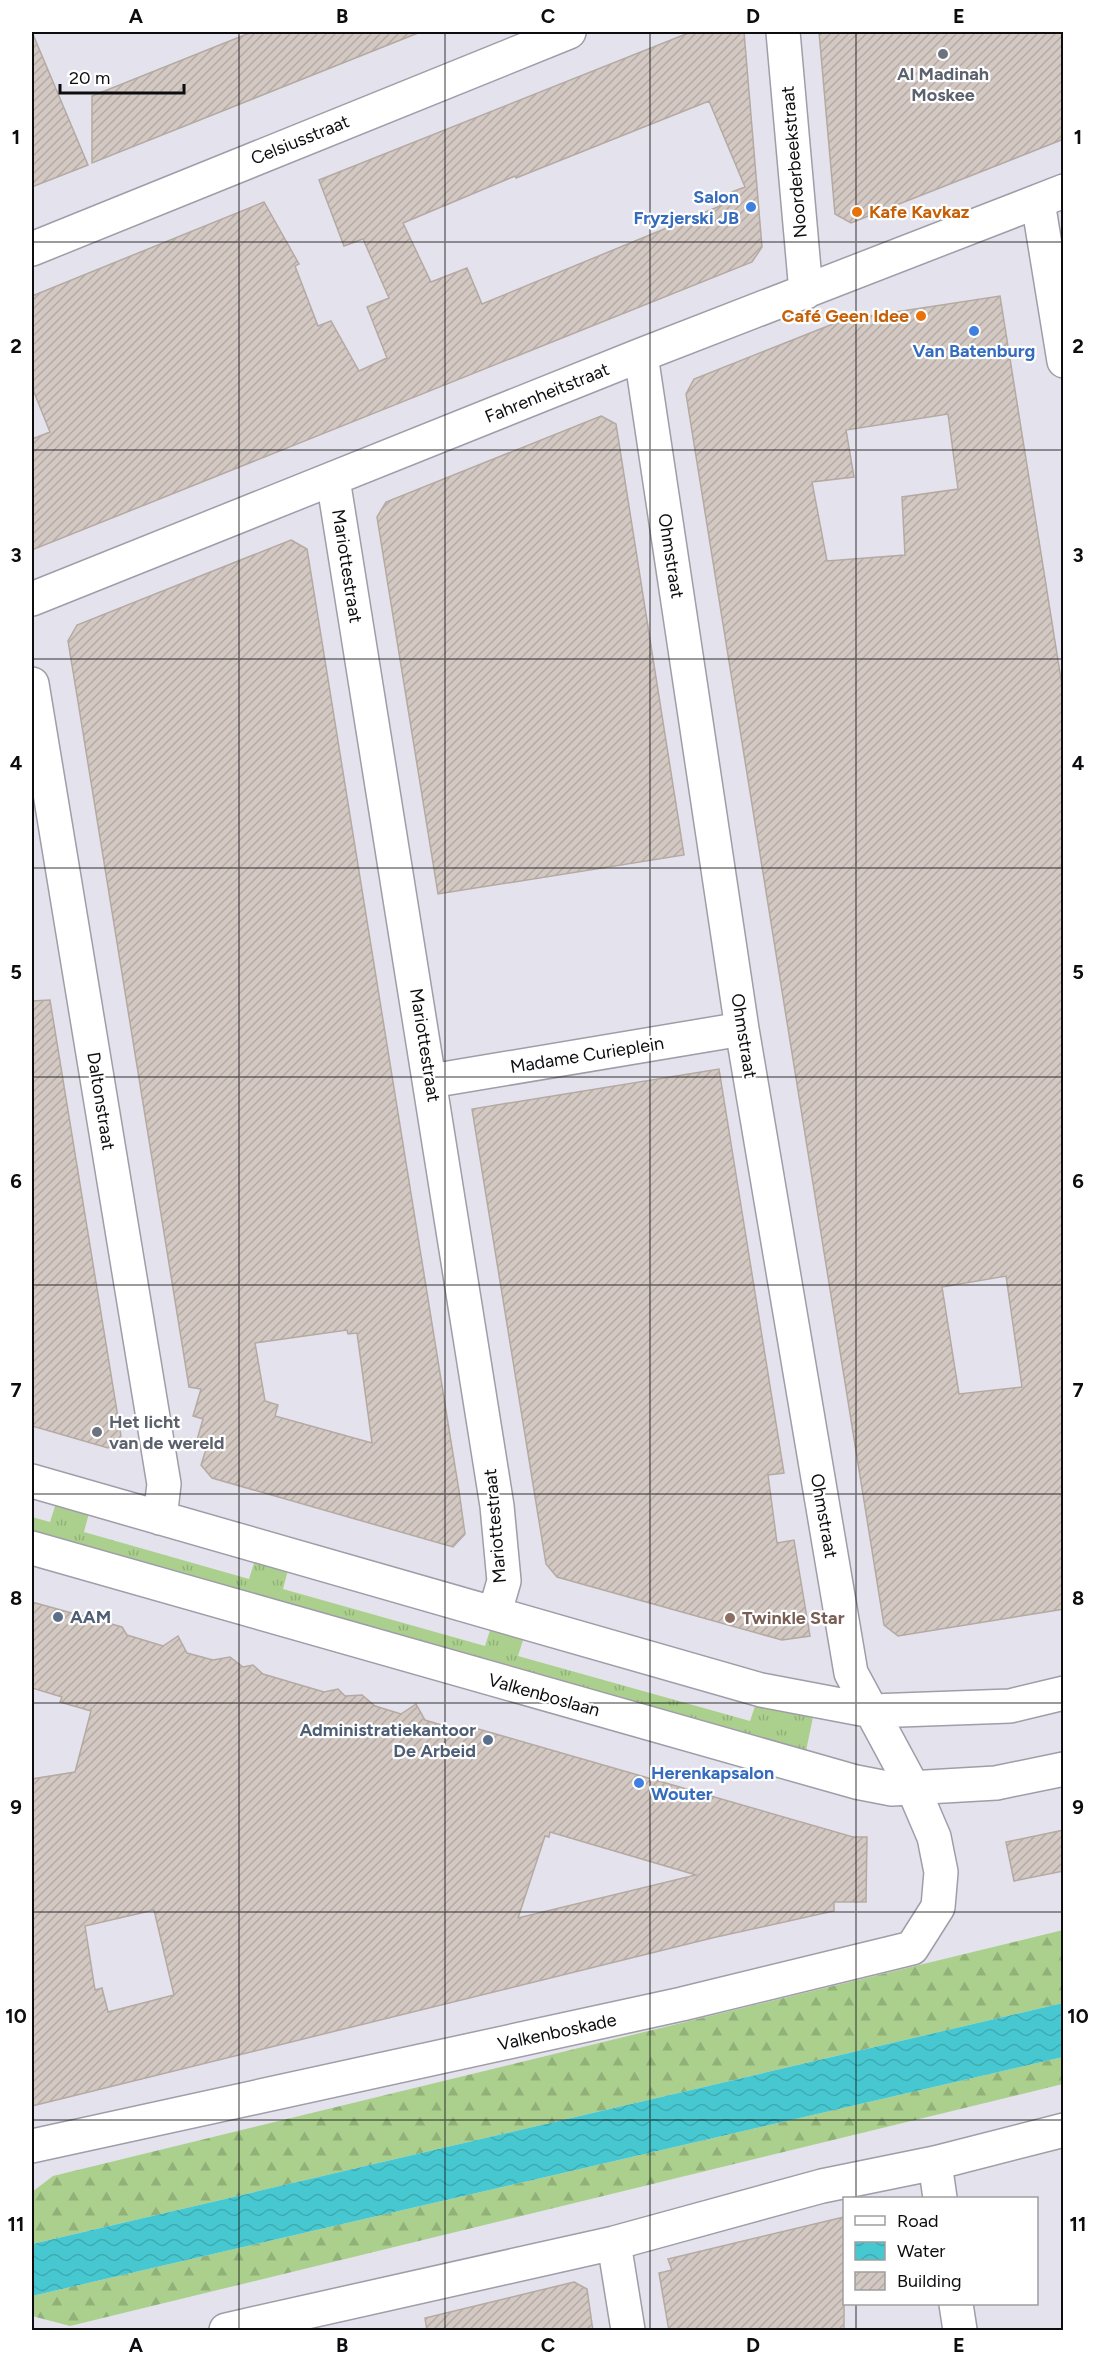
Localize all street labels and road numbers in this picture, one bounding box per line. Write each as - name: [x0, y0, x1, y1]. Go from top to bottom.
- street label: Noorderbeekstraat: [776, 85, 812, 239]
- street label: Celsiusstraat: [248, 110, 353, 170]
- street label: Fahrenheitstraat: [482, 358, 613, 428]
- street label: Mariottestraat: [327, 508, 367, 625]
- street label: Ohmstraat: [653, 512, 689, 600]
- street label: Mariottestraat: [405, 987, 445, 1104]
- street label: Ohmstraat: [726, 992, 762, 1080]
- street label: Madame Curieplein: [508, 1032, 666, 1078]
- street label: Daltonstraat: [82, 1050, 120, 1152]
- street label: Mariottestraat: [479, 1468, 511, 1584]
- street label: Ohmstraat: [806, 1472, 842, 1560]
- street label: Valkenboslaan: [486, 1669, 602, 1721]
- street label: Valkenboskade: [496, 2009, 619, 2055]

